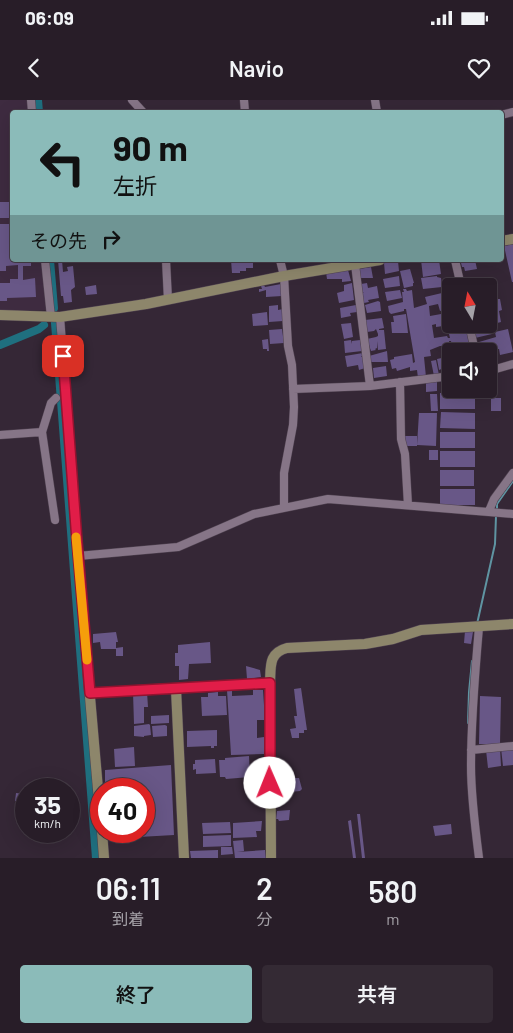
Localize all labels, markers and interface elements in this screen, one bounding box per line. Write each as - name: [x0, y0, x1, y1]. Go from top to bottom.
- text: 06:09: [25, 6, 74, 29]
- icon: back: [20, 54, 48, 82]
- icon: heart: [465, 54, 493, 82]
- text: Navio: [229, 55, 284, 81]
- text: 90 m: [113, 126, 188, 168]
- icon: left: [30, 130, 95, 195]
- text: 左折: [113, 172, 157, 198]
- icon: right: [97, 225, 125, 253]
- text: その先: [30, 229, 87, 252]
- north arrow: [442, 278, 498, 332]
- map controls: [442, 278, 497, 398]
- pin: [42, 335, 84, 377]
- icon: arrive: [49, 342, 77, 370]
- button: sound: [442, 343, 497, 398]
- position arrow: [243, 756, 295, 808]
- speed limit sign: 40: [90, 778, 155, 843]
- text: 35: [34, 789, 61, 819]
- text: km/h: [34, 816, 61, 830]
- text: 06:11: [96, 870, 161, 906]
- text: 2: [256, 870, 273, 906]
- text: 580: [368, 873, 417, 909]
- text: 到着: [112, 909, 144, 928]
- text: 分: [256, 909, 272, 928]
- text: m: [386, 909, 399, 928]
- button: 終了: [20, 965, 252, 1023]
- button: 共有: [262, 965, 493, 1023]

